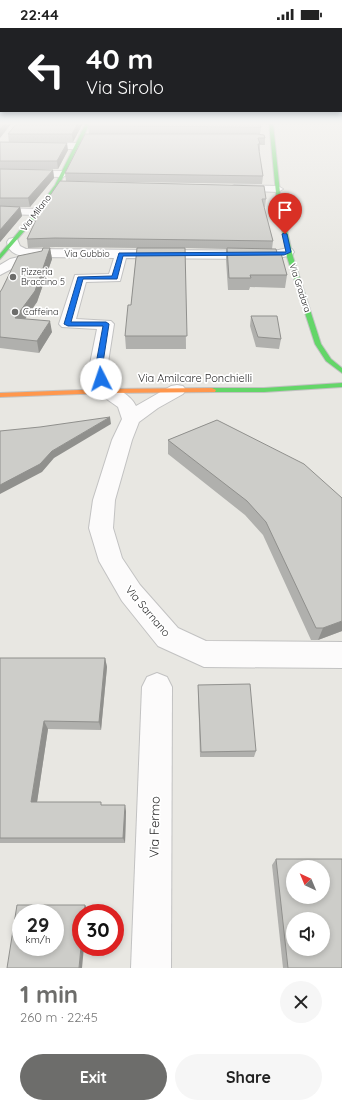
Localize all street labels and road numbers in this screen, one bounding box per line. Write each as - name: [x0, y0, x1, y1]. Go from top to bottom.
- street label: Via Milano: [18, 192, 53, 233]
- street label: Via Gubbio: [64, 248, 110, 259]
- street label: Via Gradara: [287, 262, 314, 314]
- street label: Via Amilcare Ponchielli: [138, 371, 252, 385]
- street label: Via Sarnano: [123, 583, 174, 640]
- street label: Via Fermo: [145, 796, 163, 858]

